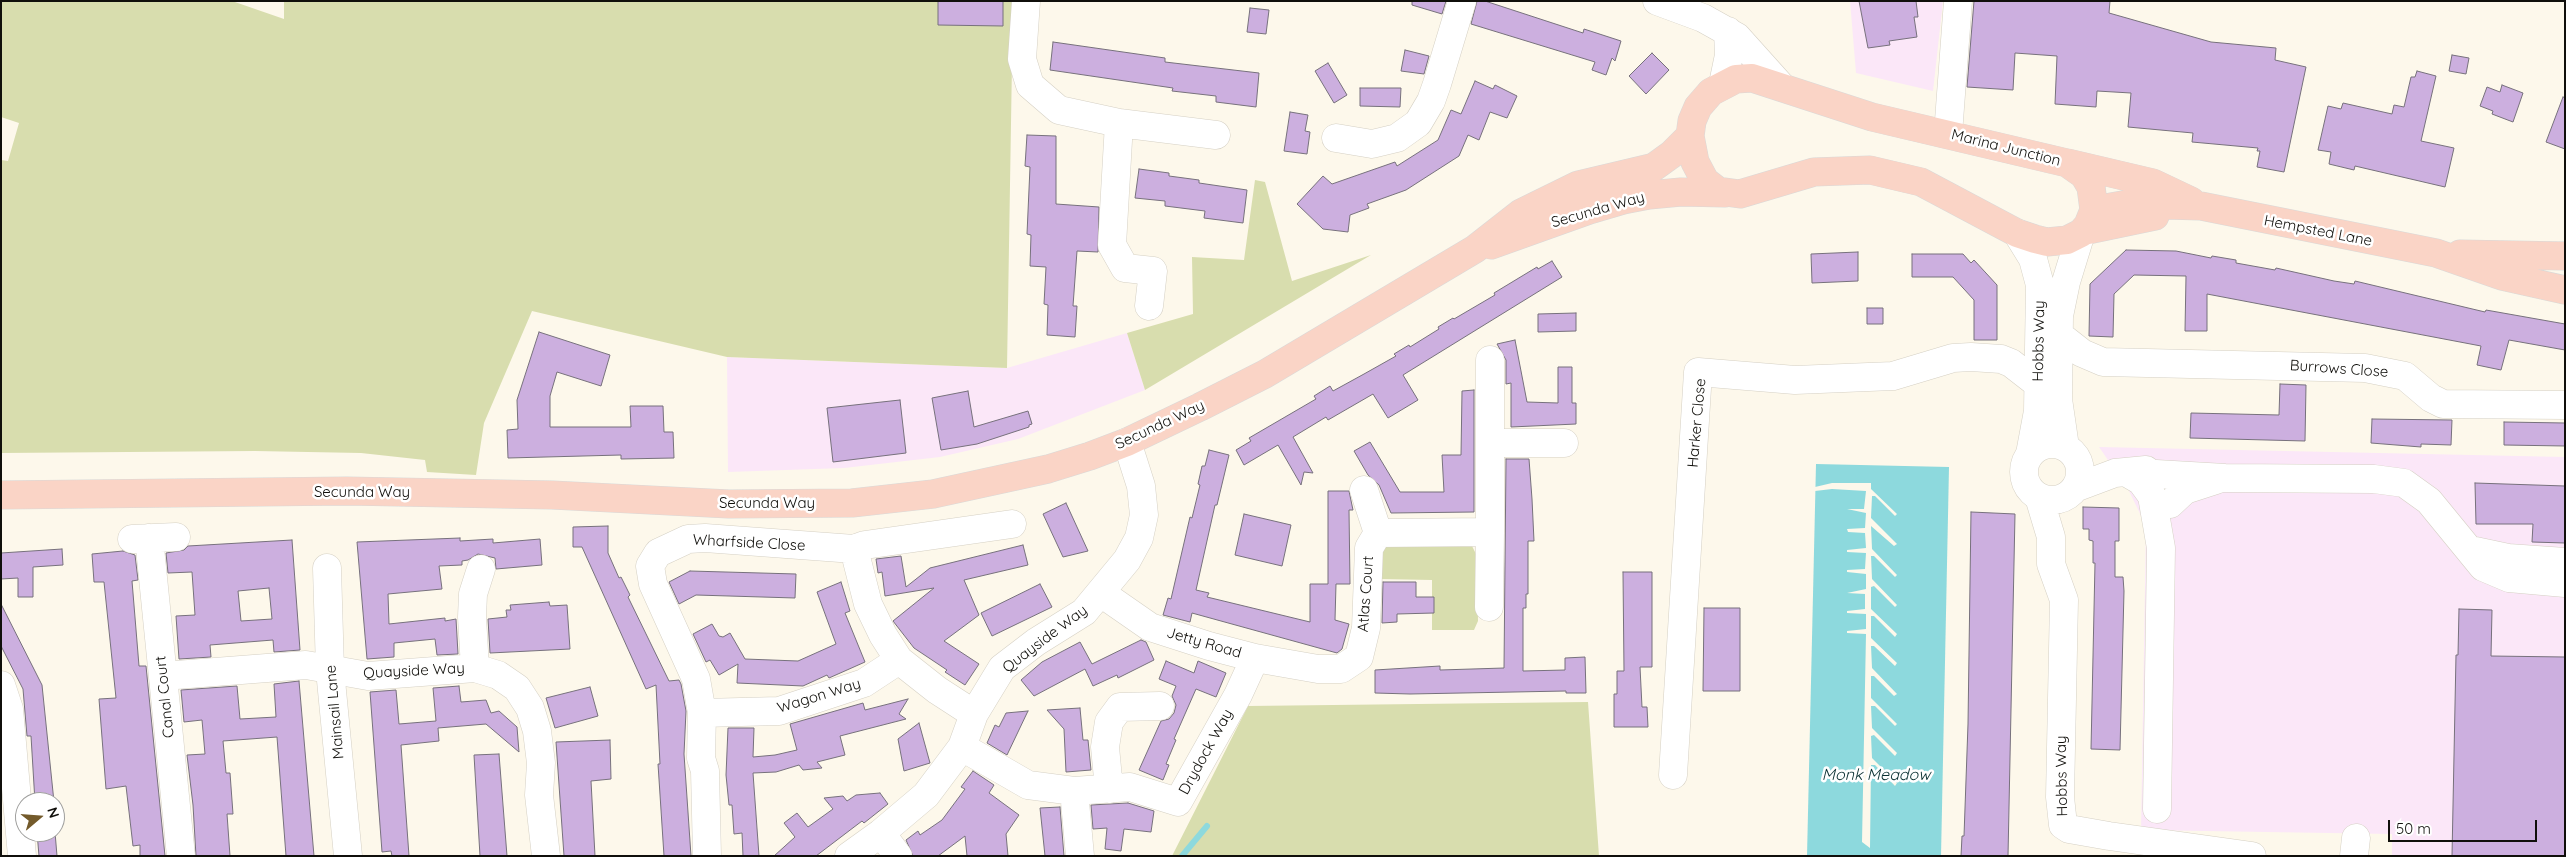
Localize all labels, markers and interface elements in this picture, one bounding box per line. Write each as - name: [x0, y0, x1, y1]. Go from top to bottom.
- street label: Marina Junction: [1950, 126, 2062, 170]
- street label: Secunda Way: [1549, 188, 1647, 232]
- street label: Hempsted Lane: [2262, 212, 2374, 250]
- street label: Hobbs Way: [2029, 300, 2049, 382]
- street label: Burrows Close: [2289, 357, 2389, 381]
- street label: Harker Close: [1684, 378, 1710, 468]
- street label: Secunda Way: [1113, 397, 1207, 453]
- street label: Secunda Way: [314, 483, 410, 501]
- street label: Secunda Way: [719, 494, 815, 512]
- street label: Wharfside Close: [692, 531, 806, 555]
- street label: Atlas Court: [1354, 555, 1378, 633]
- street label: Quayside Way: [999, 601, 1091, 677]
- street label: Jetty Road: [1164, 624, 1244, 662]
- street label: Canal Court: [152, 655, 178, 739]
- street label: Quayside Way: [363, 659, 465, 683]
- street label: Mainsail Lane: [322, 664, 348, 760]
- street label: Wagon Way: [775, 675, 863, 717]
- street label: Drydock Way: [1175, 706, 1237, 798]
- street label: Hobbs Way: [2052, 735, 2072, 817]
- water label: Monk Meadow: [1822, 765, 1930, 785]
- north arrow: [15, 792, 65, 842]
- text: N: [43, 805, 63, 820]
- scale bar: [2391, 810, 2540, 842]
- text: 50 m: [2396, 819, 2431, 838]

